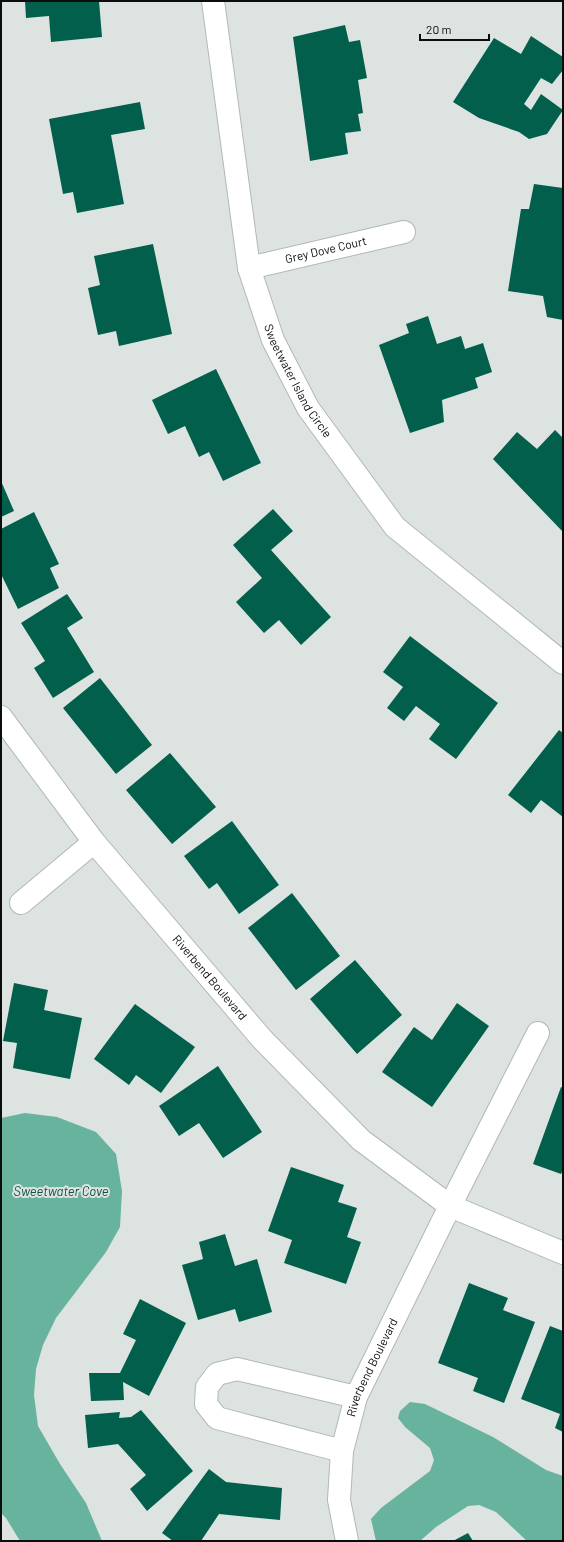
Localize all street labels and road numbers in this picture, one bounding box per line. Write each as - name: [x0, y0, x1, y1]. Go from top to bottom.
- street label: Grey Dove Court: [284, 233, 368, 265]
- street label: Sweetwater Island Circle: [262, 322, 335, 440]
- street label: Riverbend Boulevard: [170, 932, 250, 1022]
- street label: Riverbend Boulevard: [343, 1316, 400, 1418]

